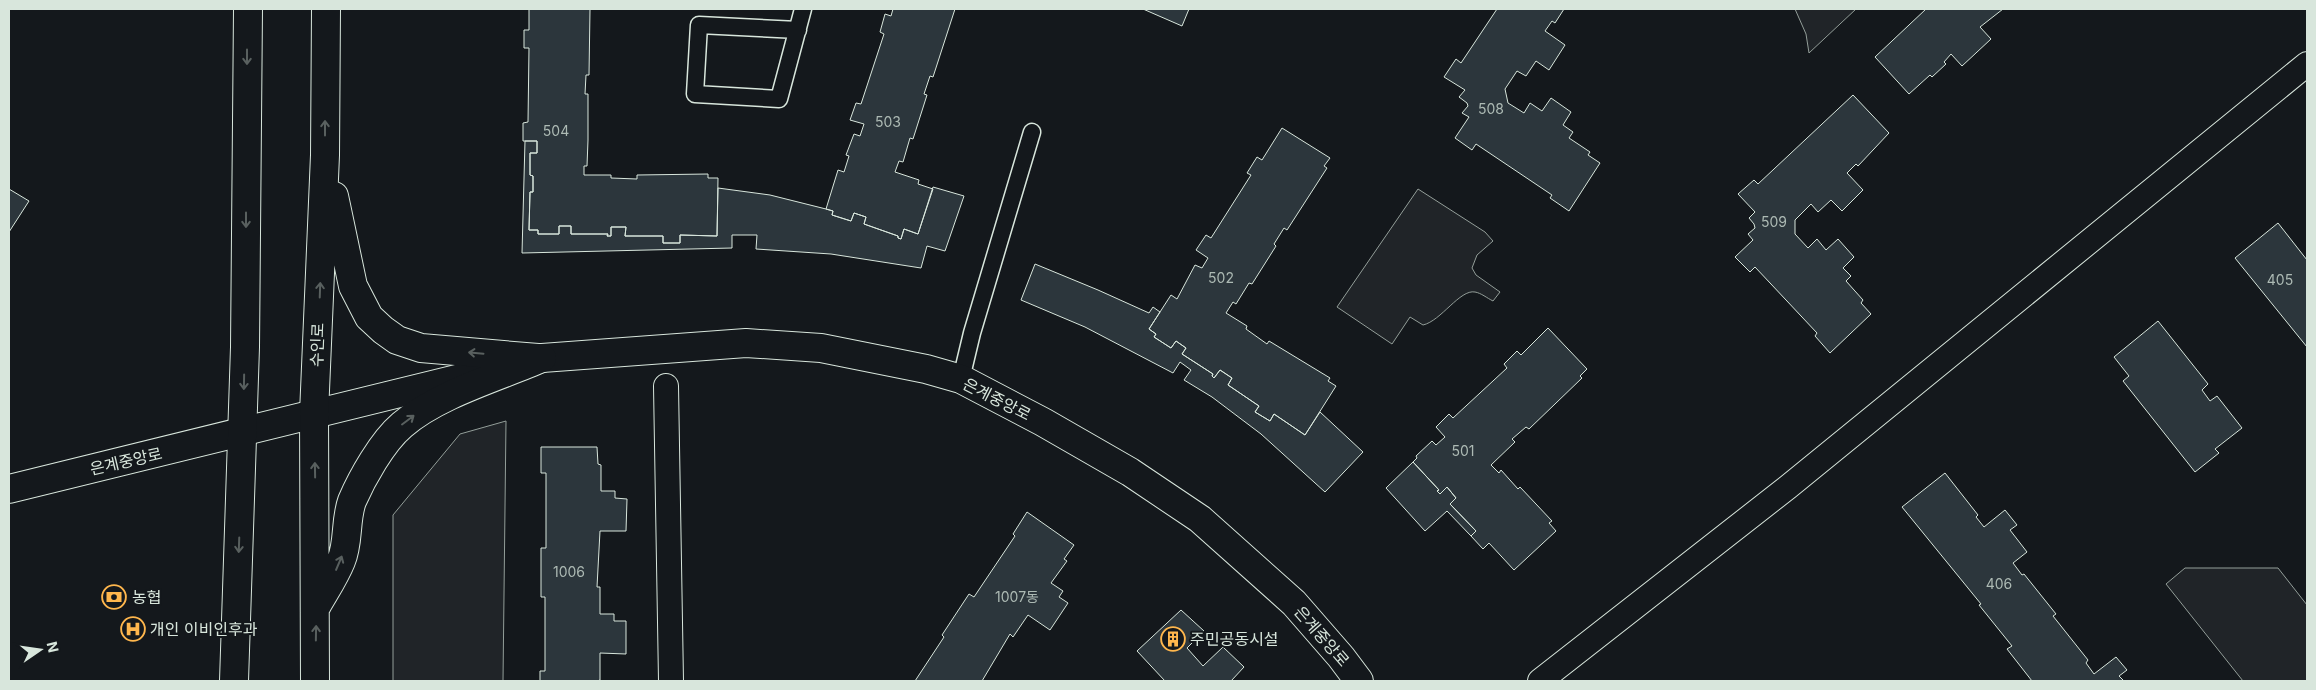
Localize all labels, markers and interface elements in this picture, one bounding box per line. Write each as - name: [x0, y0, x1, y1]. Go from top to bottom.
- one-way arrow: [242, 49, 252, 65]
- house number: 508: [1478, 100, 1504, 117]
- house number: 503: [875, 113, 901, 130]
- one-way arrow: [320, 120, 330, 136]
- house number: 504: [543, 122, 569, 139]
- one-way arrow: [241, 212, 251, 228]
- house number: 509: [1761, 213, 1787, 230]
- house number: 502: [1208, 269, 1234, 286]
- house number: 405: [2267, 271, 2293, 288]
- one-way arrow: [315, 282, 324, 298]
- street label: 수인로: [306, 322, 328, 367]
- one-way arrow: [469, 348, 485, 358]
- street label: 은계중앙로: [960, 373, 1035, 425]
- one-way arrow: [239, 374, 249, 390]
- one-way arrow: [401, 415, 414, 426]
- house number: 501: [1451, 442, 1475, 459]
- street label: 은계중앙로: [88, 443, 164, 479]
- one-way arrow: [310, 462, 320, 478]
- one-way arrow: [235, 537, 244, 553]
- one-way arrow: [335, 556, 345, 571]
- house number: 1006: [553, 563, 585, 580]
- house number: 406: [1986, 575, 2012, 592]
- bank icon: 농협: [101, 584, 127, 610]
- place label: 농협: [132, 587, 161, 607]
- house number: 1007동: [995, 588, 1039, 605]
- street label: 은계중앙로: [1290, 602, 1354, 671]
- hospital icon: 개인 이비인후과: [120, 616, 146, 642]
- place label: 개인 이비인후과: [150, 619, 258, 639]
- north arrow: [15, 625, 65, 675]
- one-way arrow: [311, 625, 321, 641]
- building icon: 주민공동시설: [1160, 626, 1186, 652]
- place label: 주민공동시설: [1190, 629, 1278, 649]
- text: N: [44, 640, 63, 654]

